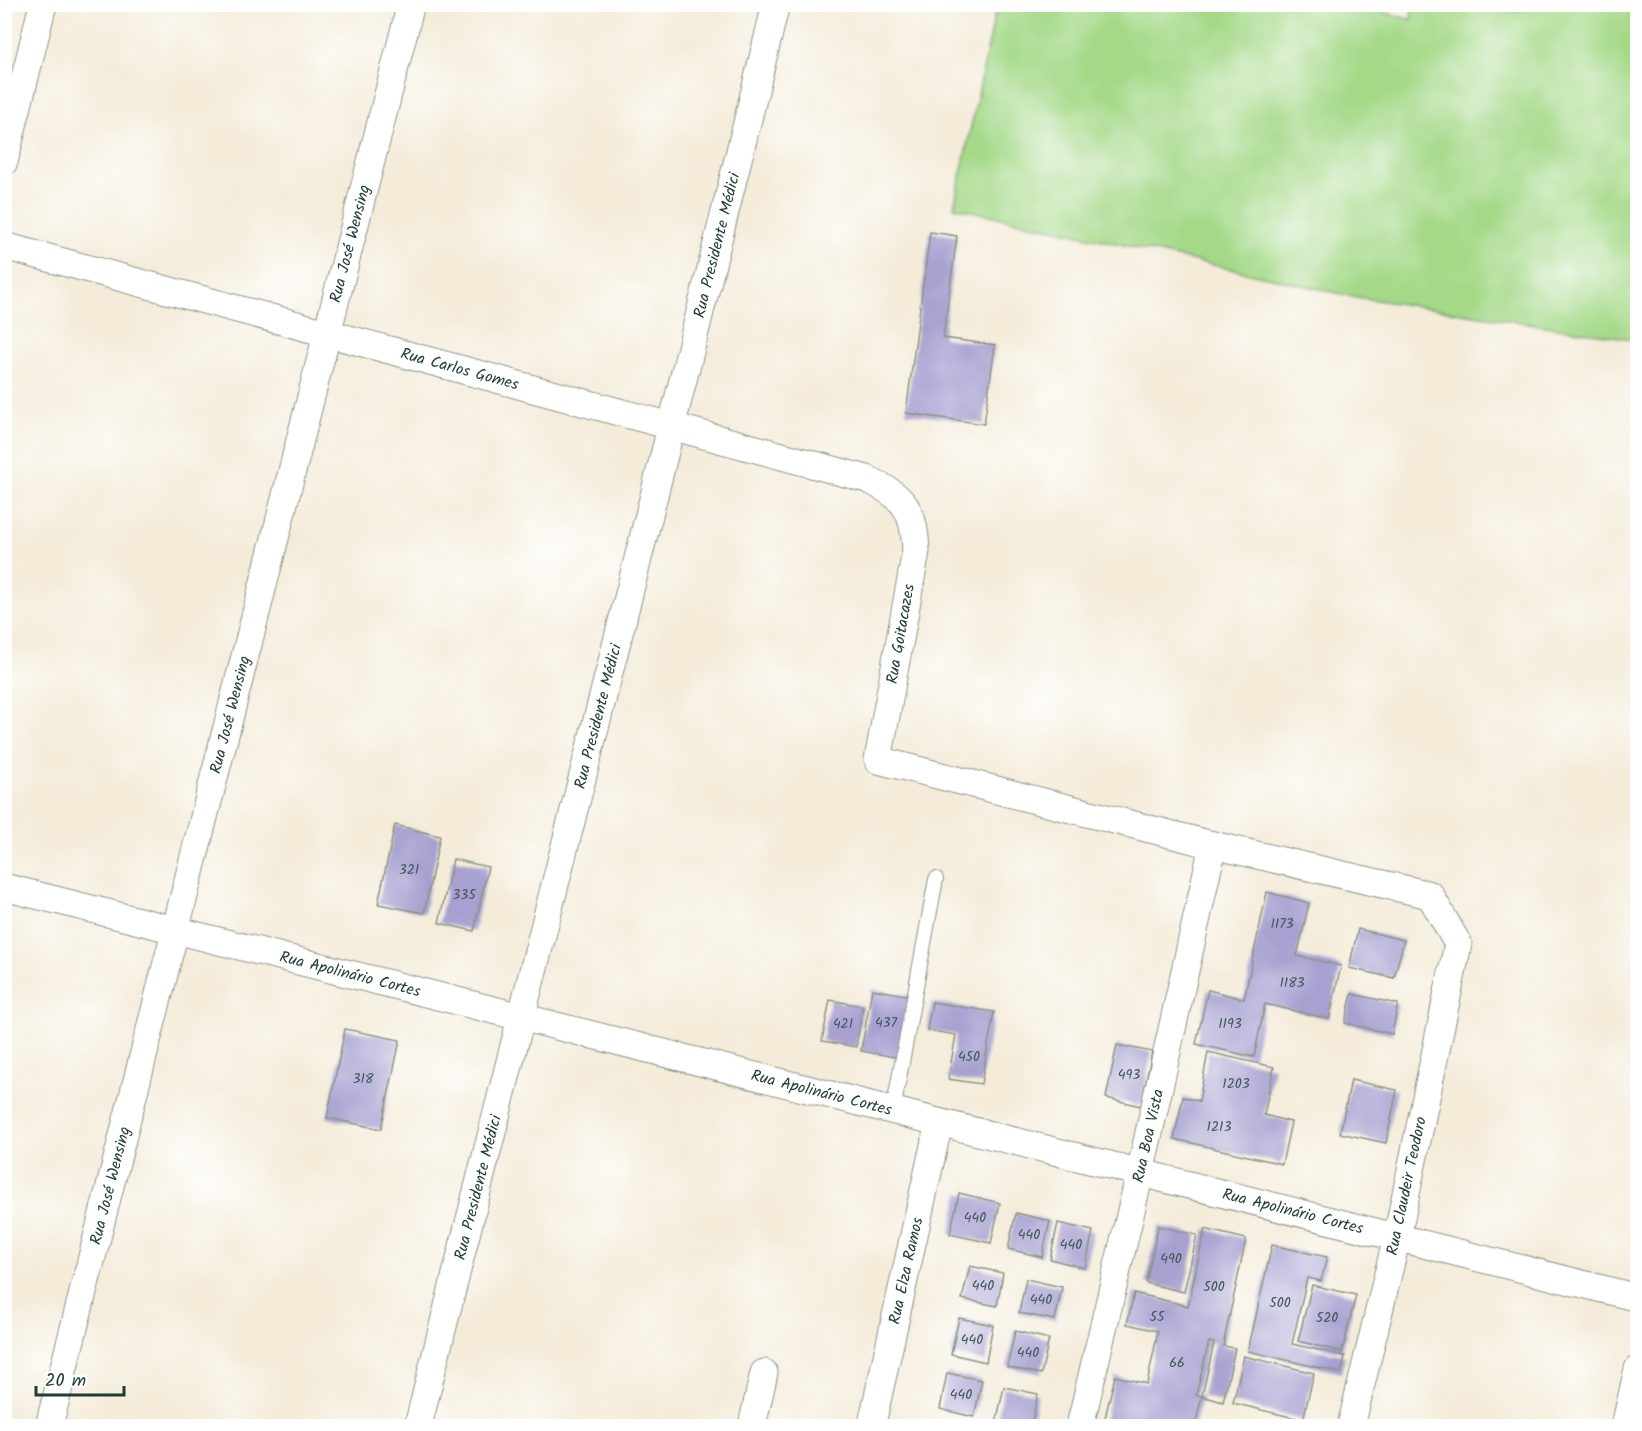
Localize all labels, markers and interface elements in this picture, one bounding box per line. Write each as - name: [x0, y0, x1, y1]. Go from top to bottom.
- street label: Rua Presidente Médici: [687, 169, 747, 320]
- street label: Rua José Wensing: [323, 182, 377, 305]
- street label: Rua Carlos Gomes: [398, 341, 522, 397]
- street label: Rua Goitacazes: [880, 582, 922, 686]
- street label: Rua Presidente Médici: [567, 640, 629, 792]
- street label: Rua José Wensing: [203, 653, 257, 776]
- house number: 321: [399, 859, 419, 881]
- house number: 335: [452, 884, 477, 906]
- house number: 1173: [1270, 913, 1294, 935]
- street label: Rua Apolinário Cortes: [277, 944, 424, 1004]
- house number: 1183: [1279, 972, 1305, 994]
- house number: 437: [875, 1012, 898, 1034]
- house number: 421: [833, 1013, 853, 1035]
- house number: 1193: [1218, 1013, 1242, 1035]
- house number: 450: [958, 1046, 980, 1068]
- street label: Rua Apolinário Cortes: [748, 1063, 895, 1122]
- house number: 493: [1118, 1064, 1140, 1086]
- house number: 318: [353, 1068, 374, 1090]
- house number: 1203: [1222, 1073, 1250, 1095]
- street label: Rua Boa Vista: [1126, 1087, 1171, 1185]
- street label: Rua Presidente Médici: [448, 1111, 509, 1263]
- street label: Rua Claudeir Teodoro: [1380, 1114, 1434, 1258]
- house number: 1213: [1207, 1116, 1231, 1138]
- street label: Rua José Wensing: [83, 1124, 137, 1247]
- street label: Rua Apolinário Cortes: [1220, 1181, 1366, 1241]
- house number: 440: [964, 1207, 986, 1229]
- street label: Rua Elza Ramos: [882, 1215, 930, 1327]
- house number: 440: [1018, 1224, 1040, 1246]
- house number: 440: [1060, 1234, 1082, 1256]
- house number: 490: [1160, 1248, 1182, 1270]
- house number: 440: [972, 1275, 994, 1297]
- house number: 500: [1203, 1276, 1225, 1298]
- house number: 440: [1030, 1289, 1052, 1311]
- house number: 500: [1269, 1292, 1291, 1314]
- house number: 55: [1149, 1306, 1166, 1328]
- house number: 520: [1316, 1307, 1338, 1329]
- house number: 440: [961, 1329, 983, 1351]
- house number: 440: [1017, 1342, 1039, 1364]
- house number: 66: [1169, 1352, 1185, 1374]
- scale bar: [36, 1359, 124, 1397]
- text: 20 m: [45, 1367, 86, 1396]
- house number: 440: [950, 1384, 972, 1406]

